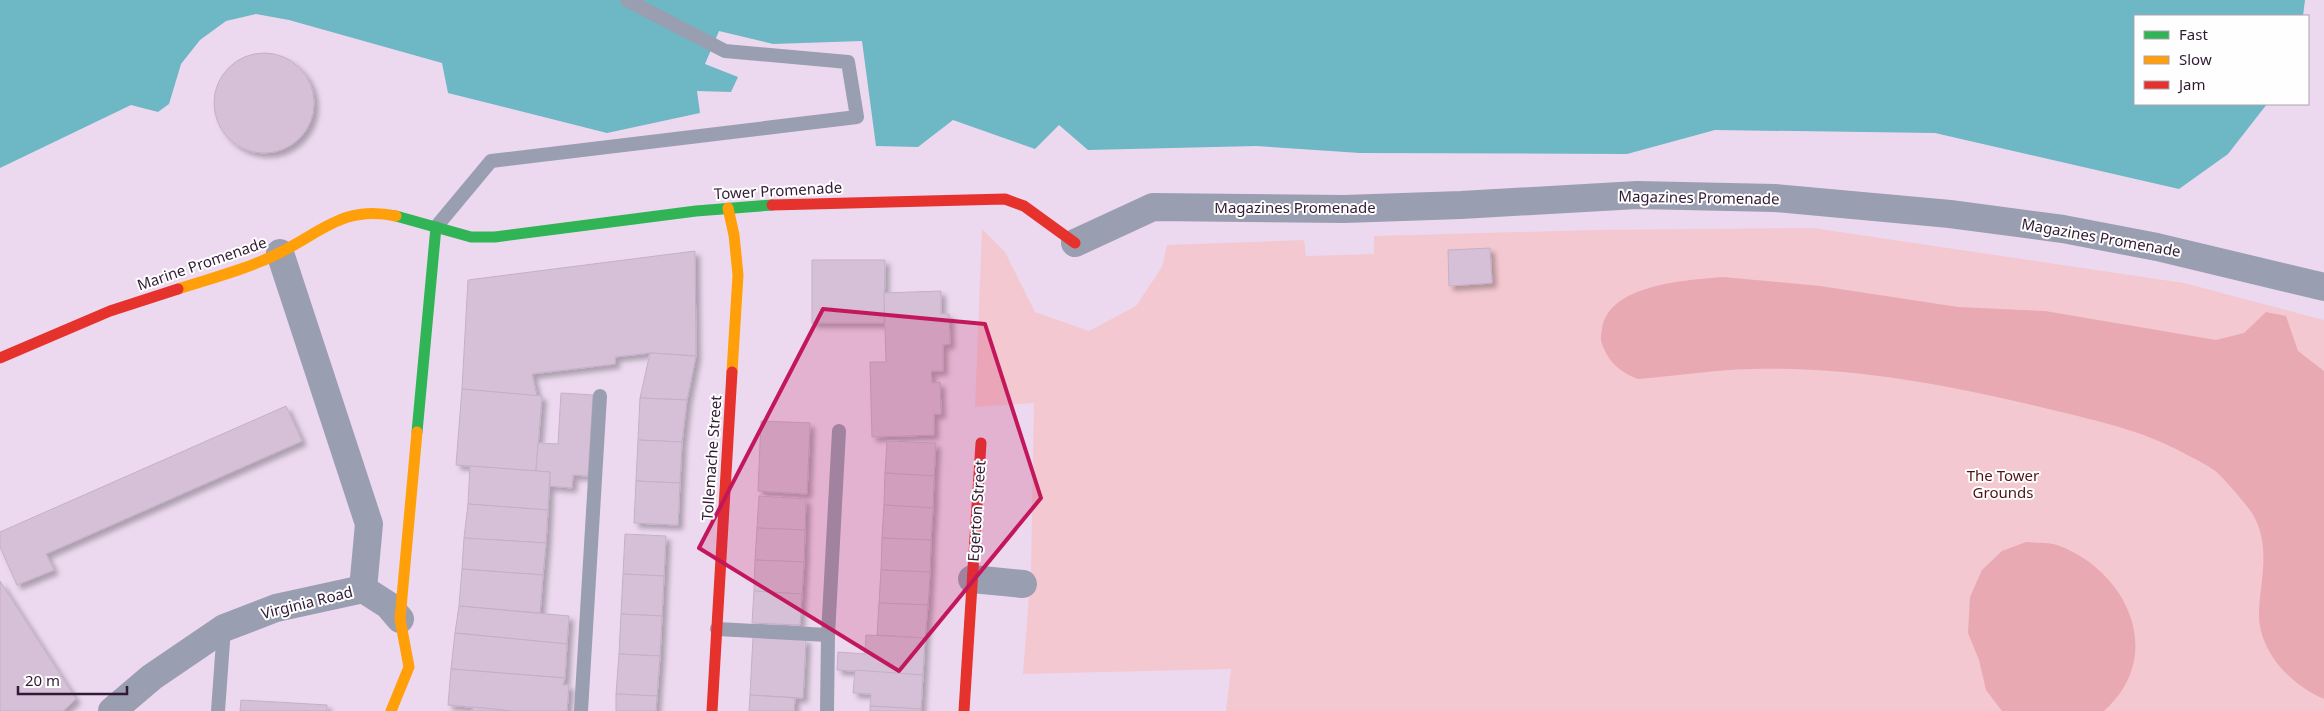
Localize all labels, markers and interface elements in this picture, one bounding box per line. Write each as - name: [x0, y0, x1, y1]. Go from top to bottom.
- legend: [2134, 15, 2309, 105]
- text: Fast: [2179, 24, 2208, 44]
- text: Slow: [2179, 49, 2212, 69]
- text: Jam: [2177, 74, 2206, 94]
- street label: Tower Promenade: [713, 177, 843, 203]
- street label: Magazines Promenade: [1618, 186, 1780, 208]
- street label: Magazines Promenade: [1214, 197, 1376, 217]
- street label: Magazines Promenade: [2020, 213, 2182, 261]
- street label: Marine Promenade: [134, 232, 269, 295]
- street label: Tollemache Street: [697, 394, 725, 521]
- street label: Egerton Street: [962, 459, 990, 562]
- park label: The Tower Grounds: [1967, 465, 2039, 502]
- street label: Virginia Road: [259, 581, 355, 623]
- scale bar: [18, 664, 126, 696]
- text: 20 m: [25, 670, 60, 690]

